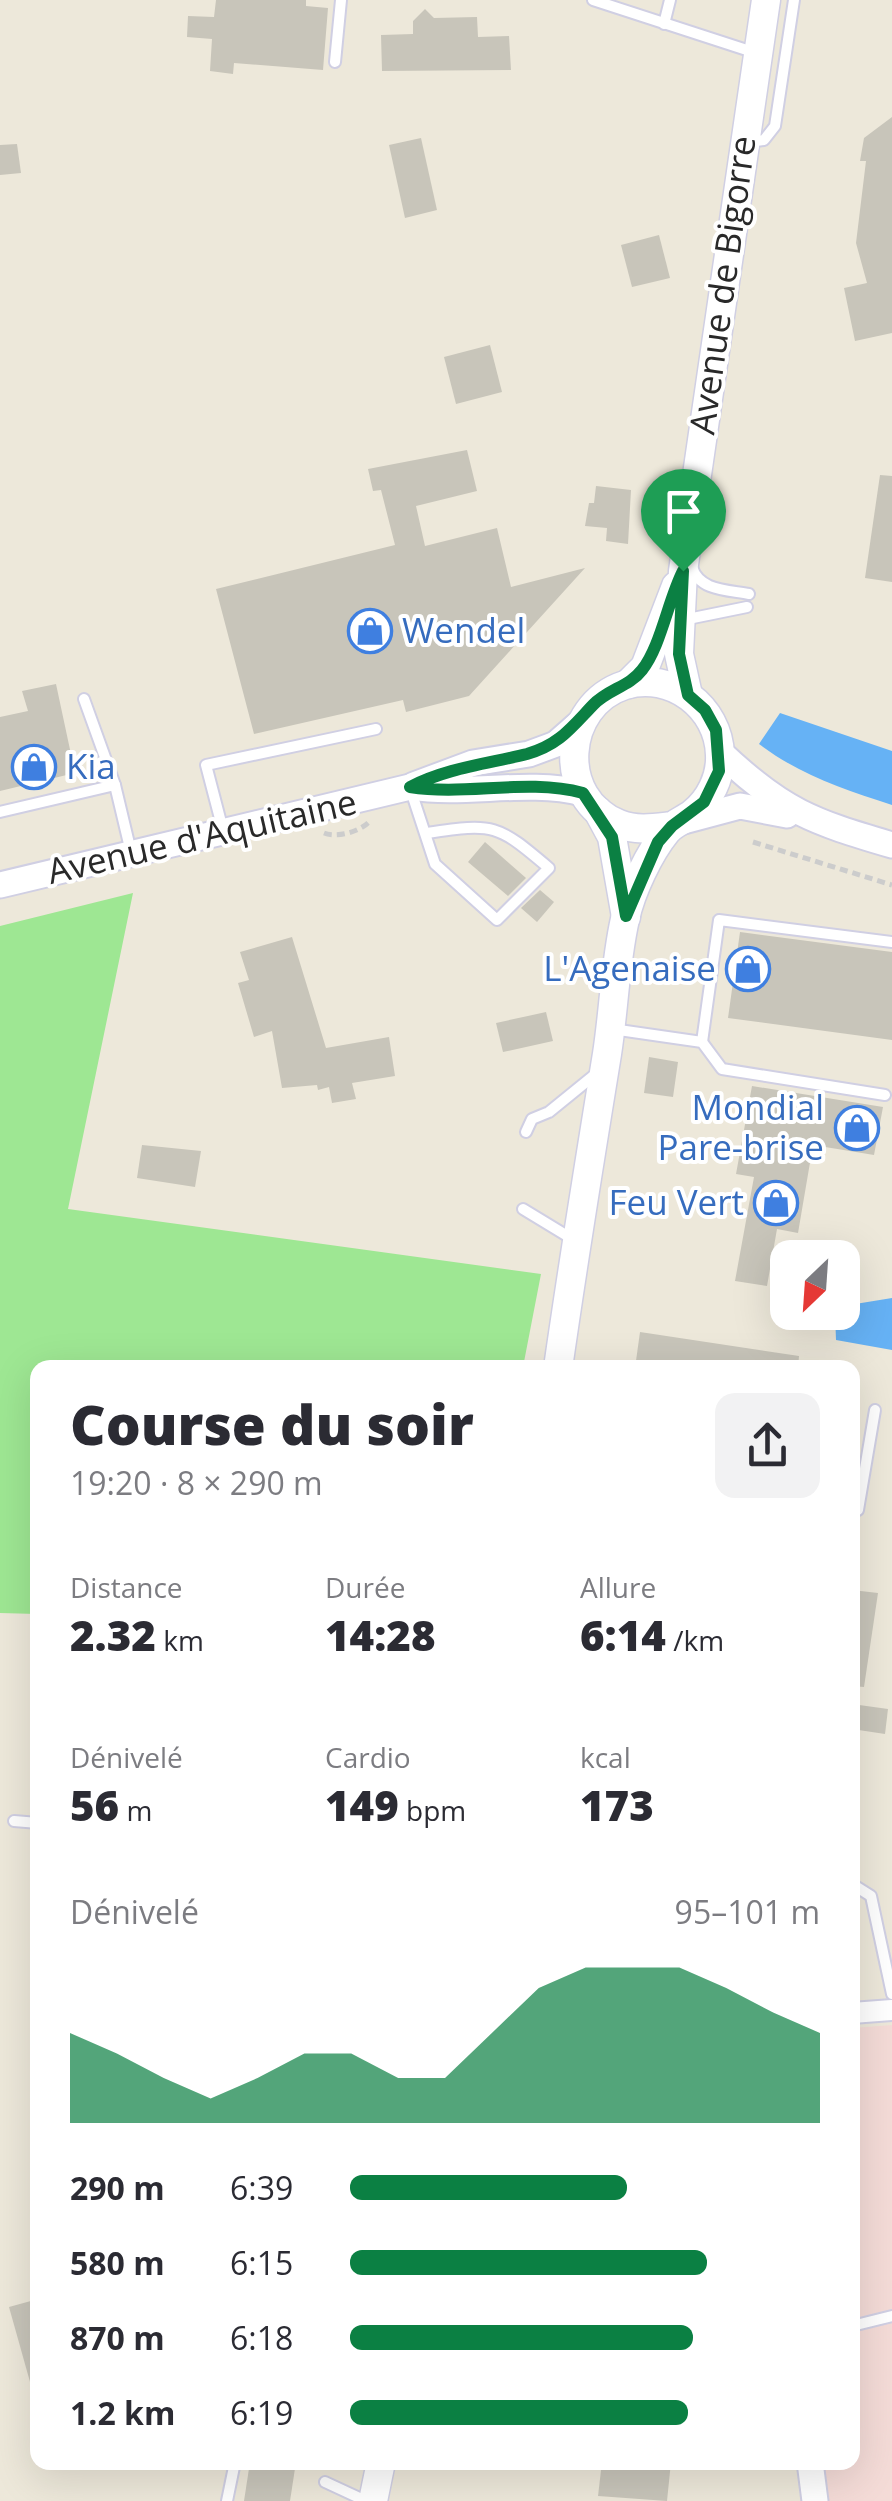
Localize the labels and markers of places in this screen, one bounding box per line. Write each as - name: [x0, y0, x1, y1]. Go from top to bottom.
- pin: [641, 469, 726, 572]
- place label: Wendel: [402, 606, 525, 653]
- shop icon: Wendel: [347, 608, 393, 654]
- place label: Kia: [66, 742, 116, 789]
- shop icon: Kia: [11, 744, 57, 790]
- place label: L'Agenaise: [543, 944, 716, 991]
- shop icon: L'Agenaise: [725, 946, 771, 992]
- place label: Mondial Pare-brise: [657, 1083, 824, 1170]
- shop icon: Mondial Pare-brise: [834, 1105, 880, 1151]
- place label: Feu Vert: [608, 1178, 744, 1225]
- shop icon: Feu Vert: [753, 1180, 799, 1226]

